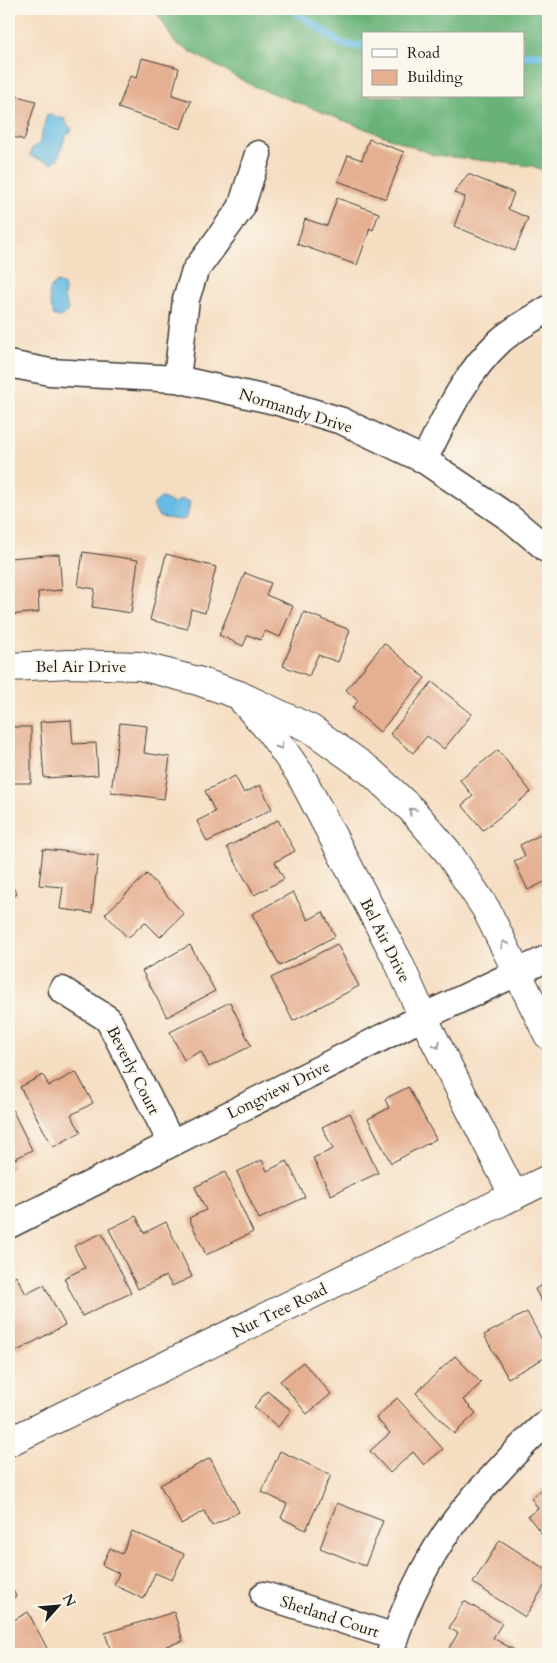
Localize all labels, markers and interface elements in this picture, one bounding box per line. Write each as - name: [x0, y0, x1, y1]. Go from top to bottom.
- legend: [362, 32, 524, 98]
- text: Road: [407, 43, 440, 63]
- text: Building: [407, 67, 463, 87]
- street label: Normandy Drive: [236, 383, 355, 439]
- street label: Bel Air Drive: [35, 656, 127, 678]
- one-way arrow: [274, 740, 283, 750]
- one-way arrow: [409, 808, 418, 817]
- street label: Bel Air Drive: [355, 895, 416, 986]
- one-way arrow: [500, 941, 510, 950]
- street label: Beverly Court: [101, 1022, 165, 1119]
- one-way arrow: [431, 1039, 441, 1048]
- street label: Longview Drive: [223, 1055, 334, 1124]
- street label: Nut Tree Road: [228, 1278, 331, 1343]
- north arrow: [32, 1580, 82, 1630]
- text: N: [58, 1591, 80, 1610]
- street label: Shetland Court: [278, 1591, 382, 1643]

